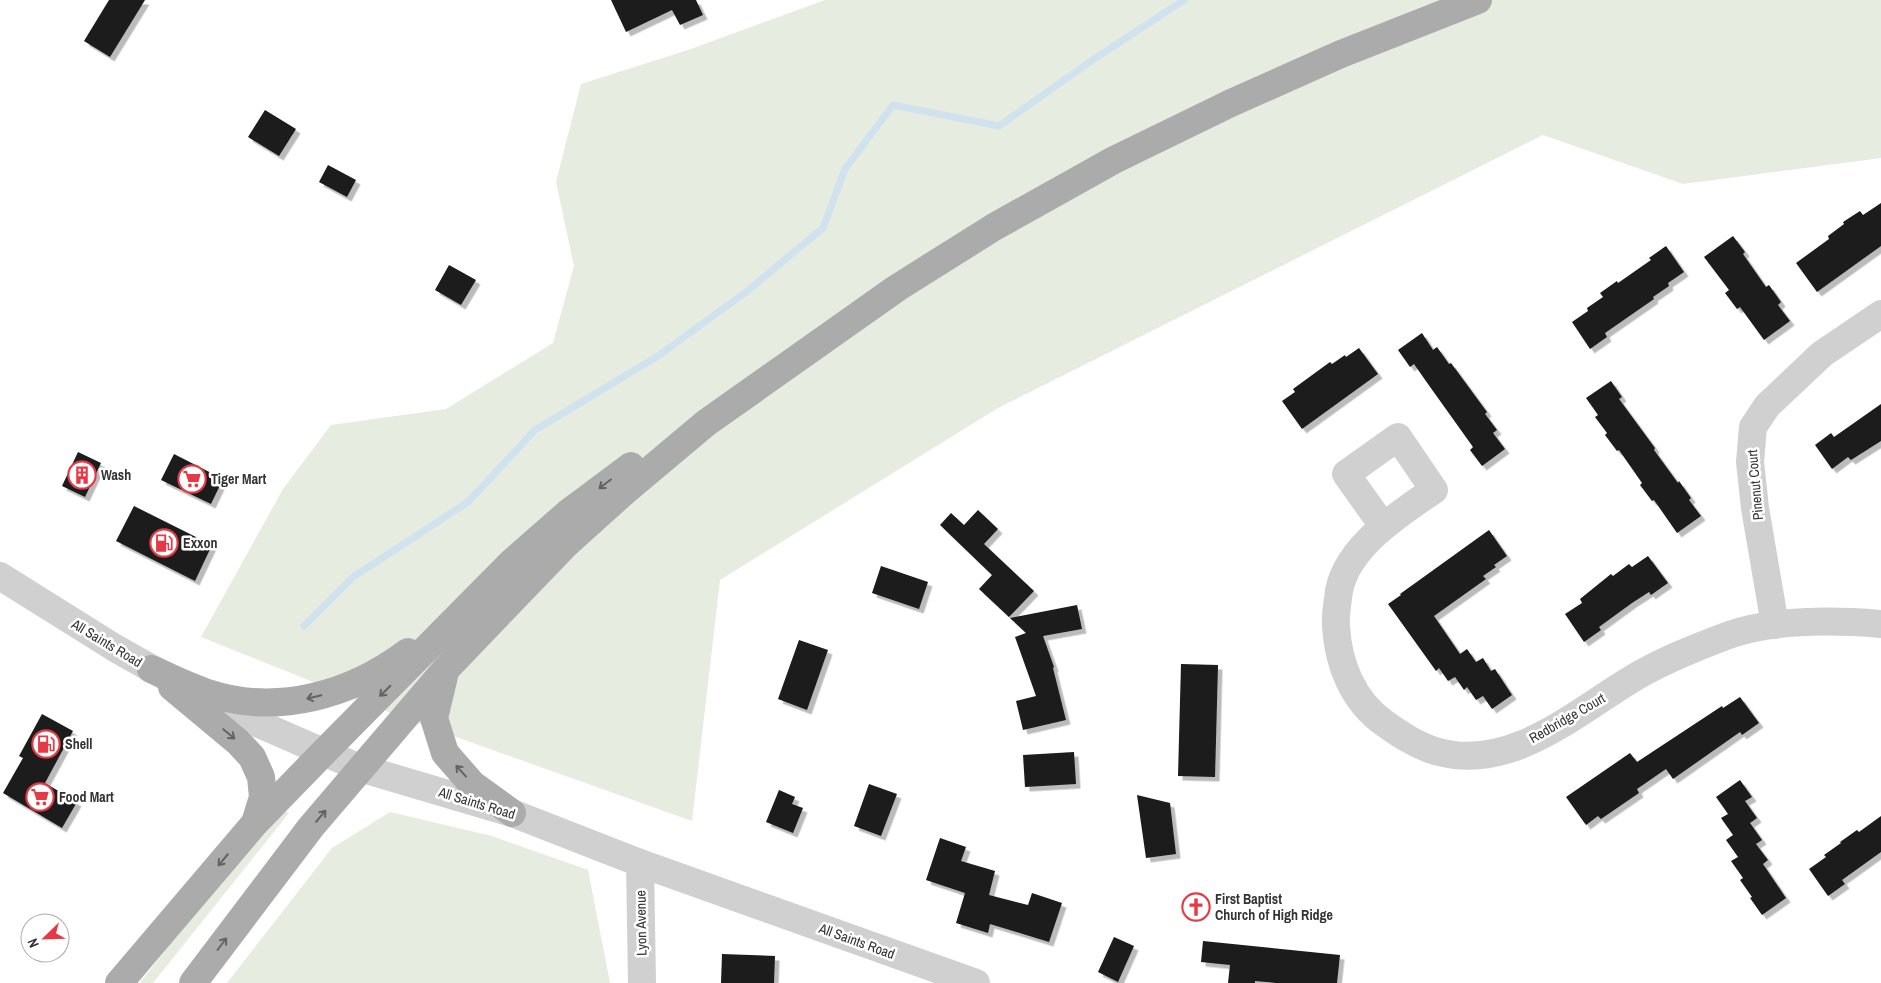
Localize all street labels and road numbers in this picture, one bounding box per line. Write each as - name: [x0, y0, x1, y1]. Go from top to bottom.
- street label: Pinenut Court: [1743, 449, 1767, 521]
- street label: All Saints Road: [68, 614, 146, 671]
- street label: Redbridge Court: [1526, 689, 1608, 747]
- street label: All Saints Road: [436, 783, 517, 823]
- street label: Lyon Avenue: [631, 890, 651, 956]
- street label: All Saints Road: [816, 919, 897, 963]

